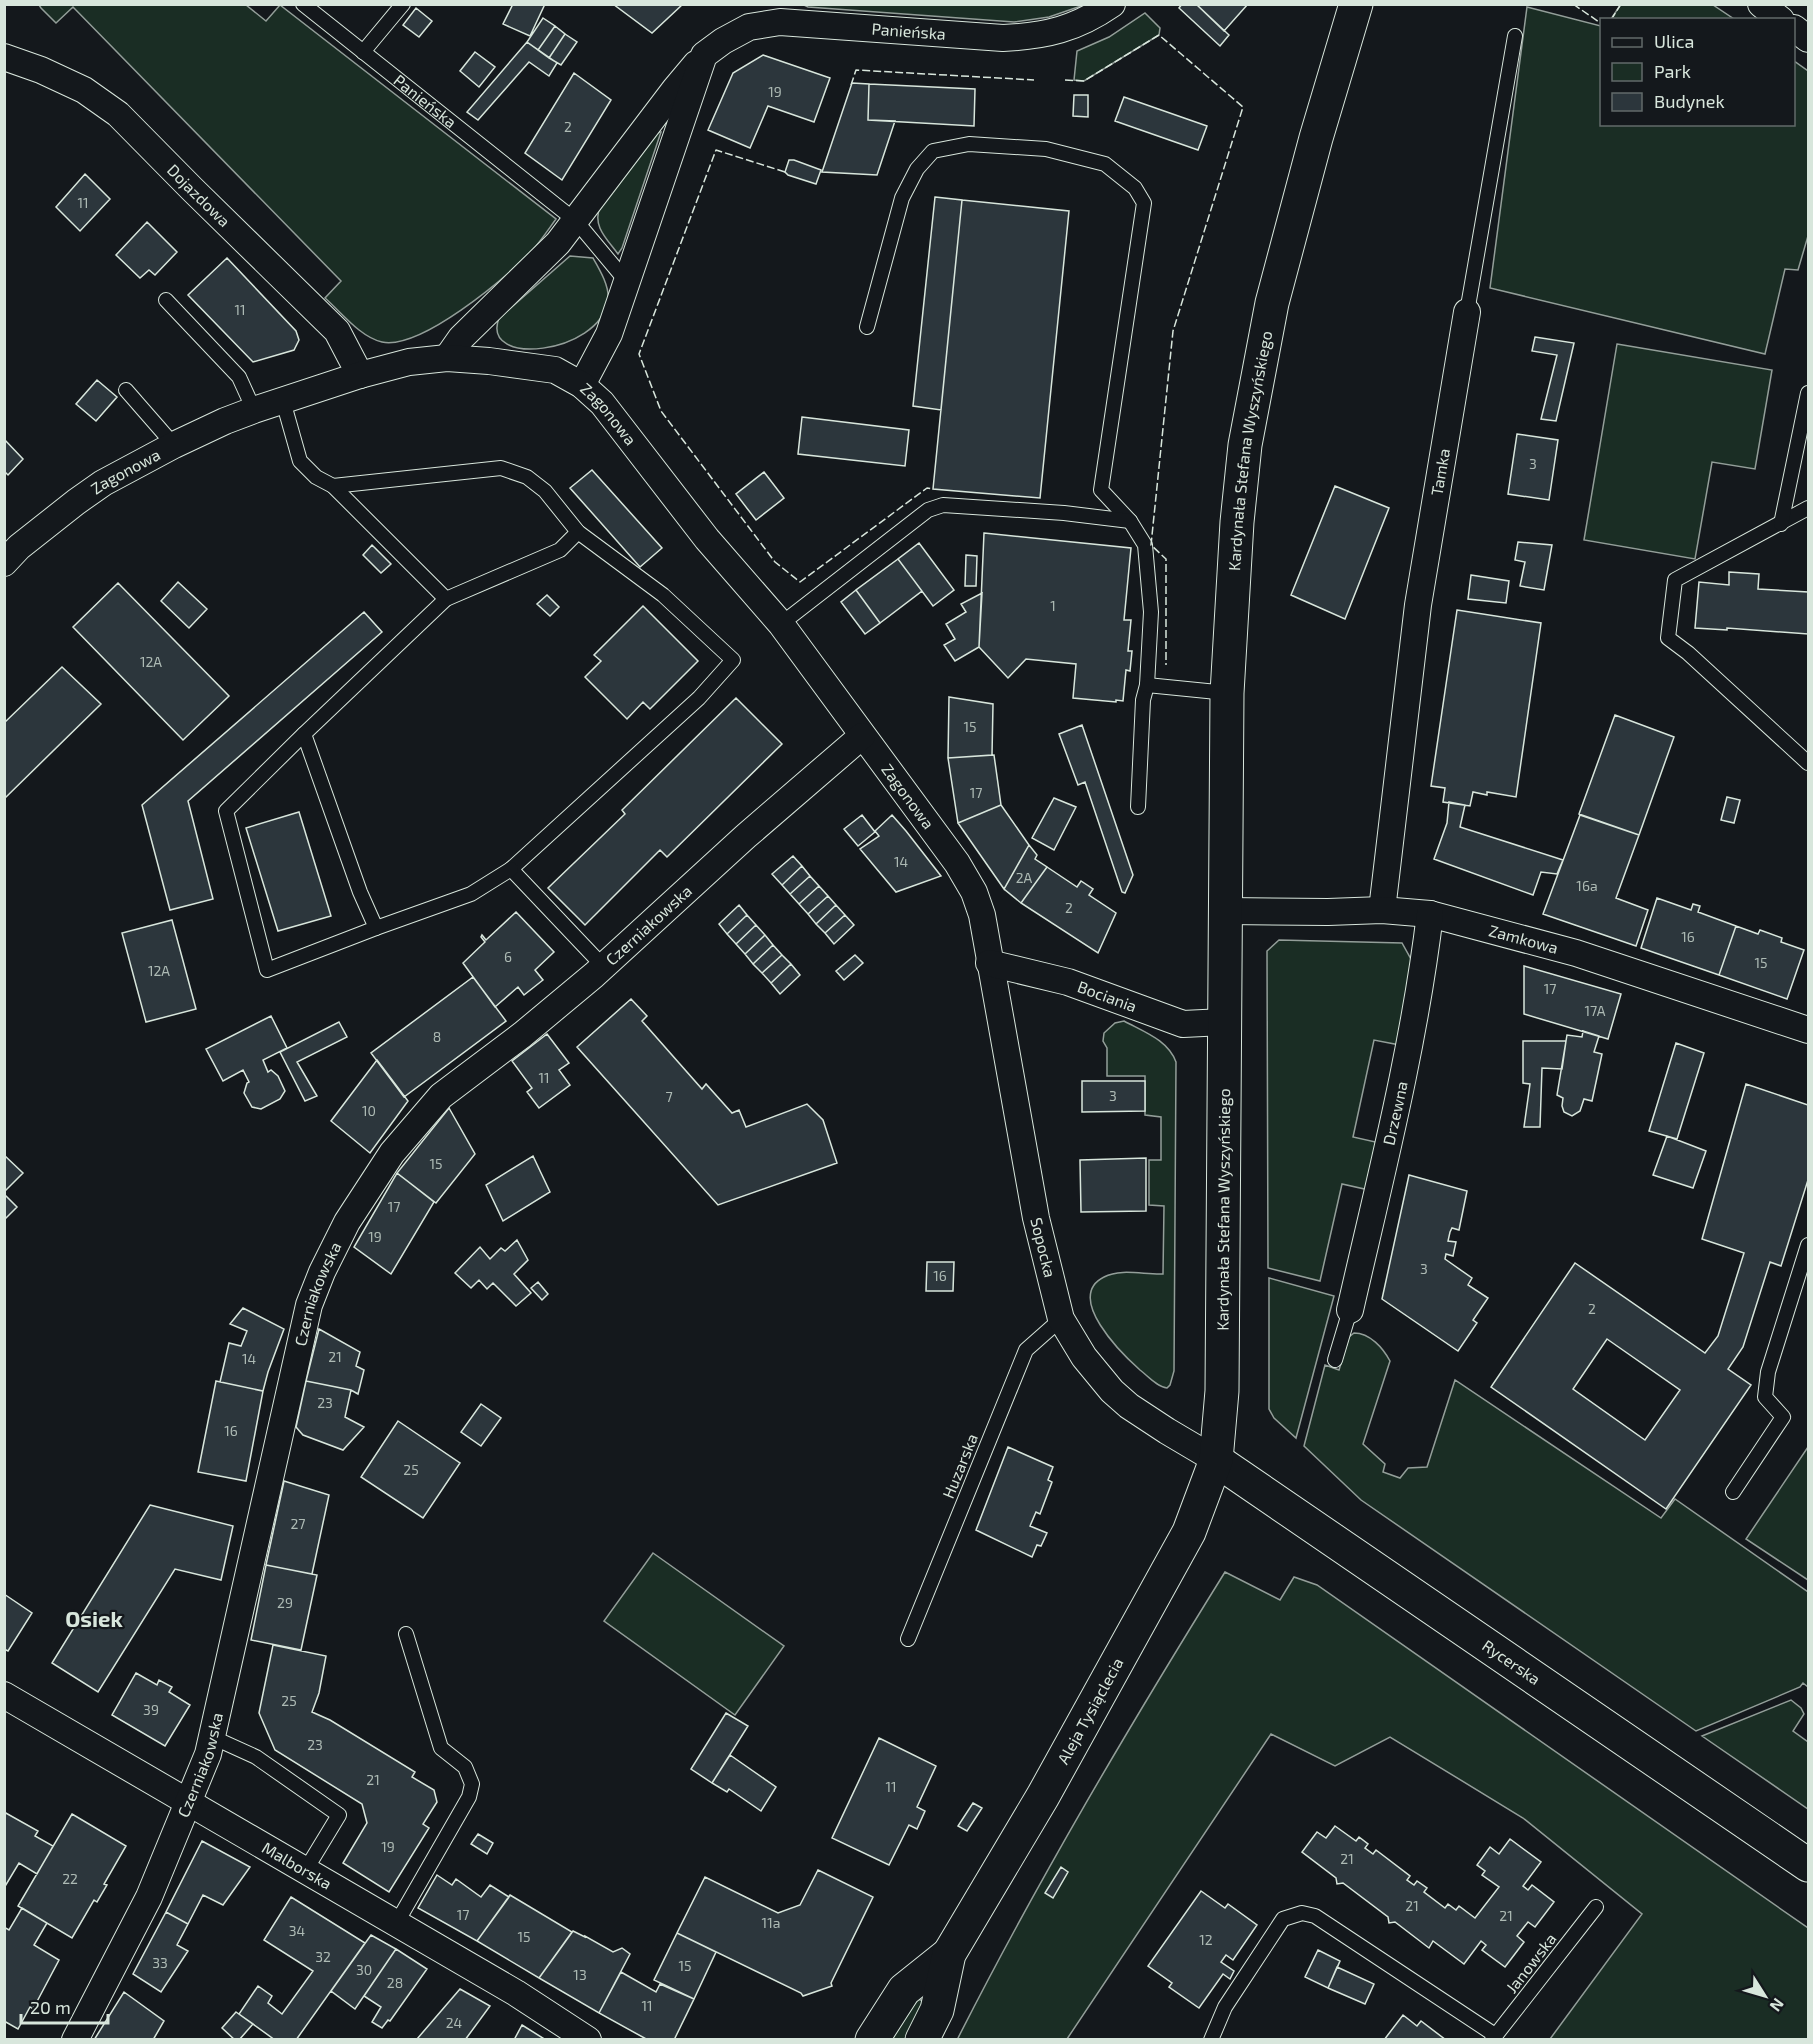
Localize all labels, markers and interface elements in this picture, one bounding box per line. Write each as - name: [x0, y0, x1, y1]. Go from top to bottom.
- legend: [1600, 18, 1795, 126]
- street label: Panieńska: [871, 19, 947, 43]
- text: Ulica: [1654, 30, 1694, 52]
- text: Park: [1654, 60, 1691, 82]
- street label: Panieńska: [390, 70, 460, 131]
- house number: 19: [768, 83, 782, 100]
- text: Budynek: [1654, 90, 1725, 112]
- house number: 2: [564, 118, 572, 135]
- street label: Dojazdowa: [164, 160, 235, 230]
- house number: 11: [77, 194, 89, 211]
- house number: 11: [234, 301, 246, 318]
- street label: Kardynała Stefana Wyszyńskiego: [1224, 329, 1276, 571]
- street label: Zagonowa: [577, 378, 641, 448]
- street label: Zagonowa: [87, 444, 163, 498]
- street label: Tamka: [1426, 447, 1453, 497]
- house number: 3: [1529, 455, 1537, 472]
- house number: 1: [1050, 597, 1056, 614]
- house number: 12A: [140, 653, 162, 670]
- house number: 15: [963, 718, 977, 735]
- street label: Zagonowa: [878, 760, 938, 832]
- house number: 17: [970, 784, 982, 801]
- house number: 14: [894, 853, 908, 870]
- house number: 2A: [1016, 869, 1033, 886]
- house number: 16a: [1576, 877, 1598, 894]
- street label: Czerniakowska: [601, 881, 695, 969]
- house number: 2: [1065, 899, 1073, 916]
- street label: Zamkowa: [1487, 920, 1560, 957]
- house number: 16: [1681, 928, 1695, 945]
- house number: 6: [504, 948, 512, 965]
- house number: 15: [1754, 954, 1768, 971]
- house number: 12A: [148, 962, 170, 979]
- street label: Bociania: [1075, 976, 1140, 1015]
- house number: 17: [1544, 980, 1556, 997]
- house number: 17A: [1585, 1002, 1606, 1019]
- house number: 8: [433, 1028, 441, 1045]
- house number: 11: [538, 1069, 550, 1086]
- street label: Drzewna: [1378, 1079, 1411, 1147]
- house number: 3: [1109, 1087, 1117, 1104]
- house number: 7: [665, 1088, 673, 1105]
- street label: Kardynała Stefana Wyszyńskiego: [1212, 1088, 1233, 1331]
- house number: 10: [362, 1102, 376, 1119]
- house number: 15: [429, 1155, 443, 1172]
- house number: 17: [388, 1198, 400, 1215]
- street label: Sopocka: [1027, 1215, 1060, 1279]
- house number: 19: [368, 1228, 382, 1245]
- street label: Czerniakowska: [290, 1239, 345, 1348]
- house number: 3: [1420, 1260, 1428, 1277]
- house number: 16: [933, 1267, 947, 1284]
- house number: 2: [1588, 1300, 1596, 1317]
- house number: 21: [328, 1348, 342, 1365]
- house number: 14: [242, 1350, 256, 1367]
- house number: 23: [317, 1394, 333, 1411]
- house number: 16: [224, 1422, 238, 1439]
- street label: Huzarska: [938, 1431, 981, 1501]
- house number: 25: [403, 1461, 419, 1478]
- house number: 27: [290, 1515, 306, 1532]
- house number: 29: [277, 1594, 293, 1611]
- district label: Osiek: [65, 1605, 123, 1631]
- street label: Rycerska: [1479, 1635, 1544, 1688]
- street label: Aleja Tysiąclecia: [1053, 1654, 1127, 1767]
- house number: 25: [281, 1692, 297, 1709]
- house number: 39: [143, 1701, 159, 1718]
- street label: Czerniakowska: [173, 1711, 226, 1820]
- house number: 23: [307, 1736, 323, 1753]
- house number: 21: [366, 1771, 380, 1788]
- house number: 11: [885, 1778, 897, 1795]
- street label: Malborska: [259, 1837, 335, 1893]
- house number: 19: [381, 1838, 395, 1855]
- house number: 21: [1340, 1850, 1354, 1867]
- house number: 22: [62, 1870, 78, 1887]
- house number: 21: [1405, 1897, 1419, 1914]
- house number: 17: [457, 1906, 469, 1923]
- house number: 21: [1499, 1907, 1513, 1924]
- house number: 11a: [762, 1914, 780, 1931]
- house number: 34: [289, 1922, 305, 1939]
- house number: 15: [517, 1928, 531, 1945]
- street label: Janowska: [1501, 1929, 1560, 1996]
- house number: 12: [1199, 1931, 1213, 1948]
- house number: 32: [315, 1948, 331, 1965]
- house number: 33: [152, 1954, 168, 1971]
- house number: 15: [678, 1957, 692, 1974]
- house number: 30: [356, 1961, 372, 1978]
- house number: 13: [573, 1966, 587, 1983]
- north arrow: [1735, 1966, 1795, 2026]
- house number: 28: [387, 1974, 403, 1991]
- scale bar: [21, 1987, 108, 2025]
- text: N: [1766, 1995, 1788, 2016]
- text: 20 m: [30, 1996, 71, 2018]
- house number: 11: [641, 1997, 653, 2014]
- house number: 24: [446, 2014, 462, 2031]

